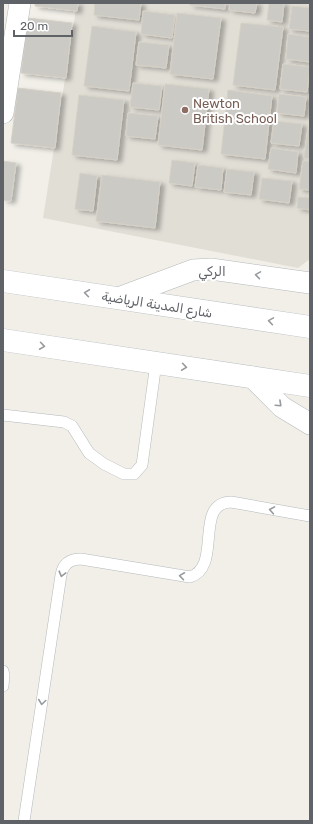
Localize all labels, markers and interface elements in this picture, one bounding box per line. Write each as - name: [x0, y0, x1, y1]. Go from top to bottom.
- scale bar: [14, 12, 72, 38]
- text: 20 m: [20, 19, 48, 33]
- place label: Newton British School: [193, 96, 277, 126]
- marker: Newton British School: [180, 105, 190, 115]
- street label: الركي: [198, 264, 226, 281]
- one-way arrow: [255, 271, 261, 280]
- street label: شارع المدينة الرياضية: [100, 288, 213, 323]
- one-way arrow: [84, 289, 91, 298]
- one-way arrow: [268, 317, 275, 326]
- one-way arrow: [38, 341, 45, 350]
- one-way arrow: [181, 362, 187, 371]
- one-way arrow: [274, 399, 281, 406]
- one-way arrow: [268, 506, 275, 514]
- one-way arrow: [58, 571, 66, 577]
- one-way arrow: [179, 572, 185, 581]
- one-way arrow: [38, 699, 47, 705]

